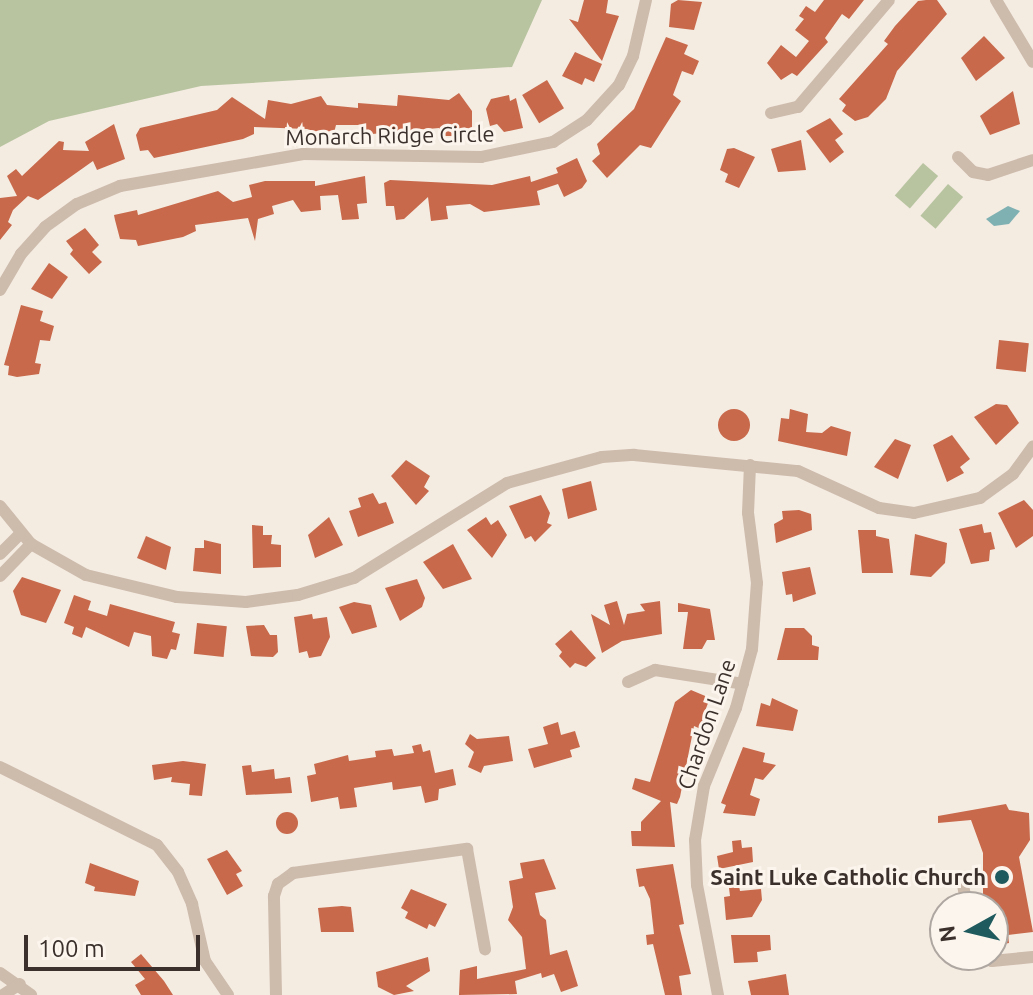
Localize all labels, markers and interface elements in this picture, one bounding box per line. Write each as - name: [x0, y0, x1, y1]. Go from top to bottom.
- street label: Monarch Ridge Circle: [285, 120, 495, 150]
- street label: Chardon Lane: [671, 655, 741, 793]
- place label: Saint Luke Catholic Church: [710, 864, 986, 890]
- marker: Saint Luke Catholic Church: [993, 868, 1011, 886]
- north arrow: [929, 891, 1009, 971]
- scale bar: [28, 919, 204, 969]
- text: N: [933, 924, 960, 944]
- text: 100 m: [38, 935, 105, 962]

